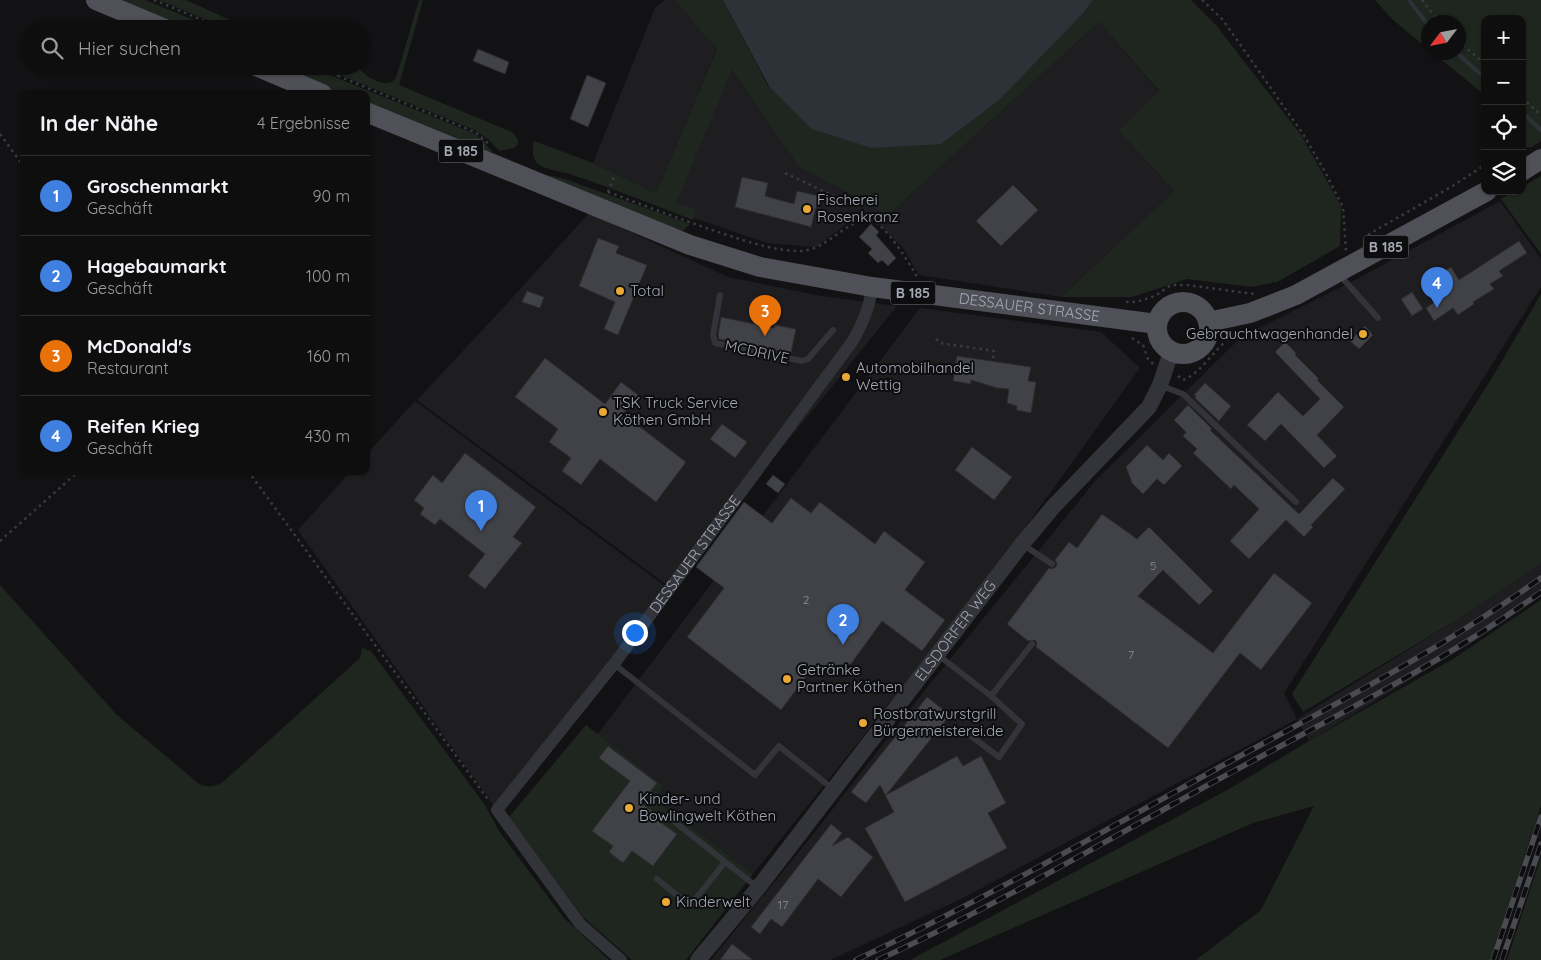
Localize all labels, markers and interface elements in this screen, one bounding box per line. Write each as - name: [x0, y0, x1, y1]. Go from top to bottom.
- north arrow: [1421, 15, 1466, 60]
- map controls: [1481, 15, 1526, 195]
- button: +: [1481, 15, 1526, 60]
- search box: [20, 20, 370, 75]
- icon: search: [38, 34, 66, 62]
- text: Hier suchen: [78, 36, 181, 60]
- button: −: [1481, 60, 1526, 105]
- button: locate: [1481, 105, 1526, 150]
- text: In der Nähe: [40, 110, 158, 136]
- text: 4 Ergebnisse: [257, 113, 350, 133]
- road number: B 185: [438, 140, 484, 162]
- button: layers: [1481, 150, 1526, 195]
- text: Groschenmarkt: [87, 174, 229, 198]
- text: 1: [53, 186, 59, 206]
- text: 90 m: [313, 186, 350, 206]
- place label: Fischerei Rosenkranz: [817, 190, 899, 226]
- text: Geschäft: [87, 198, 153, 218]
- marker: Fischerei Rosenkranz: [801, 203, 813, 215]
- road number: B 185: [1364, 236, 1408, 258]
- text: Hagebaumarkt: [87, 254, 227, 278]
- text: 2: [51, 266, 61, 286]
- text: 100 m: [306, 266, 350, 286]
- pin: 4: [1421, 267, 1453, 308]
- text: Geschäft: [87, 278, 153, 298]
- place label: Total: [630, 281, 664, 300]
- road number: B 185: [890, 282, 936, 304]
- marker: Total: [614, 285, 626, 297]
- street label: DESSAUER STRASSE: [958, 288, 1101, 325]
- pin: 3: [749, 295, 781, 336]
- place label: Gebrauchtwagenhandel: [1186, 324, 1353, 343]
- marker: Gebrauchtwagenhandel: [1357, 328, 1369, 340]
- text: McDonald's: [87, 334, 191, 358]
- street label: MCDRIVE: [723, 335, 791, 368]
- text: 3: [52, 346, 60, 366]
- text: 160 m: [307, 346, 350, 366]
- text: Restaurant: [87, 358, 169, 378]
- place label: Automobilhandel Wettig: [856, 358, 974, 394]
- marker: Automobilhandel Wettig: [840, 371, 852, 383]
- place label: TSK Truck Service Köthen GmbH: [613, 393, 738, 429]
- marker: TSK Truck Service Köthen GmbH: [597, 406, 609, 418]
- text: Reifen Krieg: [87, 414, 200, 438]
- text: 4: [51, 426, 61, 446]
- text: 430 m: [305, 426, 350, 446]
- text: Geschäft: [87, 438, 153, 458]
- pin: 1: [465, 490, 497, 531]
- street label: DESSAUER STRASSE: [645, 491, 744, 617]
- house number: 5: [1150, 558, 1156, 573]
- street label: ELSDORFER WEG: [910, 576, 1000, 685]
- house number: 2: [803, 592, 810, 607]
- pin: 2: [827, 604, 859, 645]
- your location: [622, 620, 648, 646]
- house number: 7: [1128, 647, 1134, 662]
- place label: Getränke Partner Köthen: [797, 660, 903, 696]
- marker: Getränke Partner Köthen: [781, 673, 793, 685]
- place label: Rostbratwurstgrill Bürgermeisterei.de: [873, 704, 1003, 740]
- marker: Rostbratwurstgrill Bürgermeisterei.de: [857, 717, 869, 729]
- place label: Kinder- und Bowlingwelt Köthen: [639, 789, 776, 825]
- marker: Kinder- und Bowlingwelt Köthen: [623, 802, 635, 814]
- place label: Kinderwelt: [676, 892, 750, 911]
- marker: Kinderwelt: [660, 896, 672, 908]
- house number: 17: [778, 897, 788, 912]

